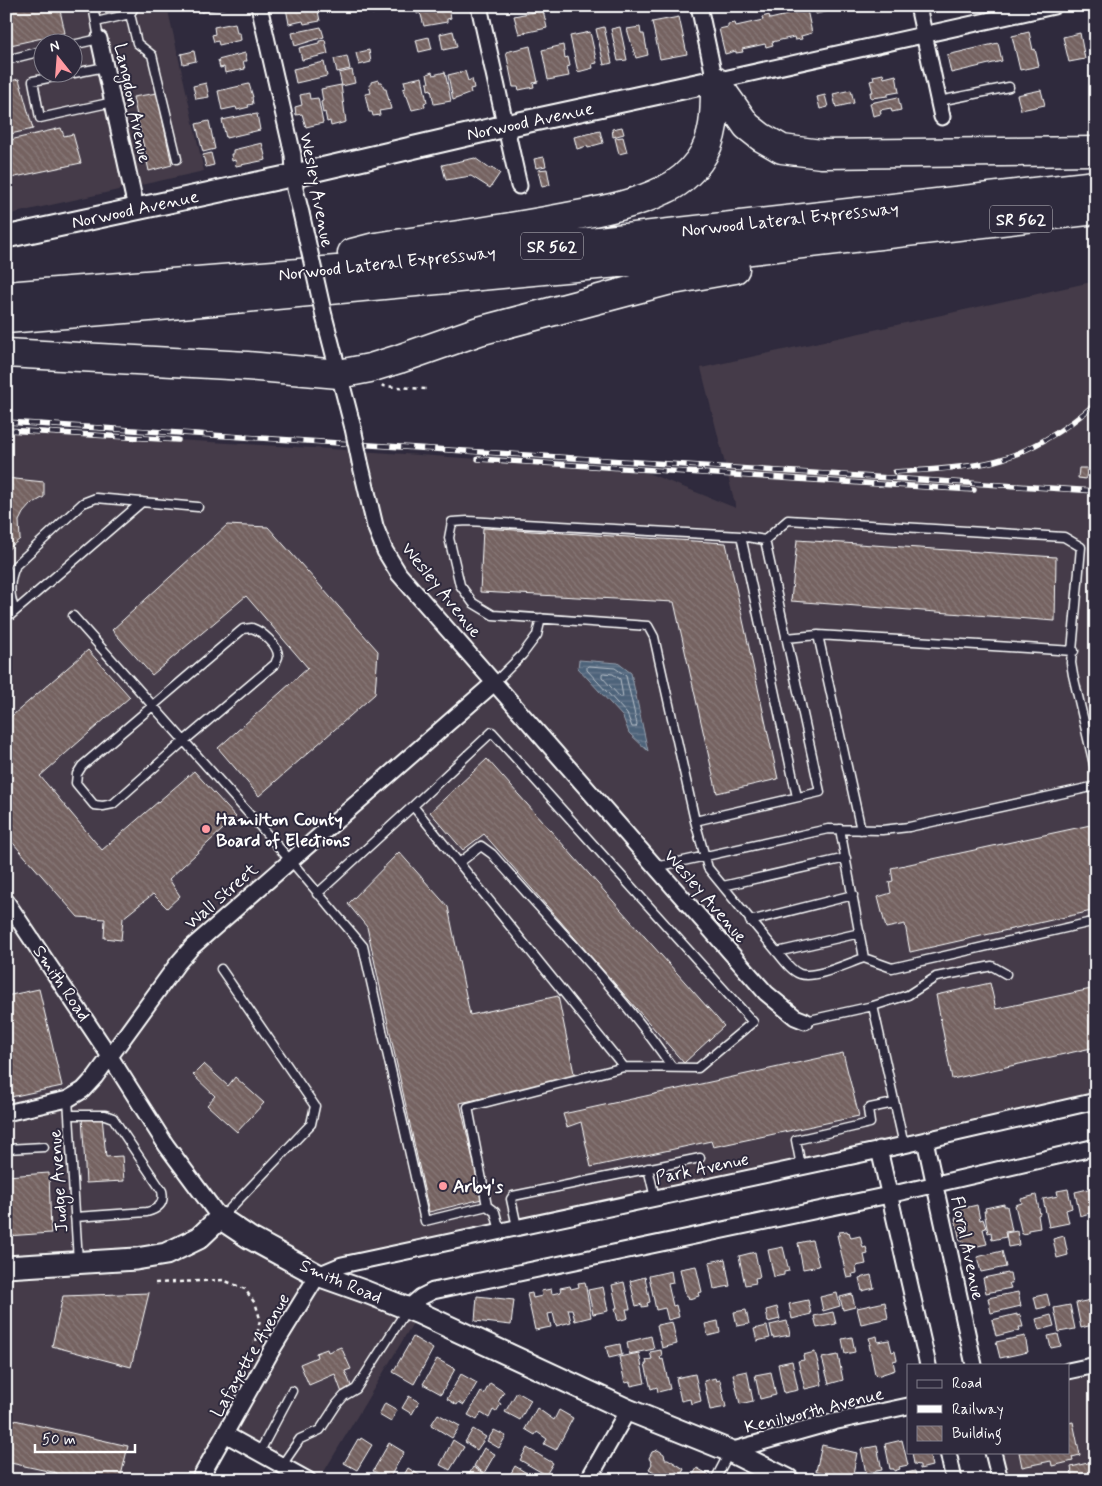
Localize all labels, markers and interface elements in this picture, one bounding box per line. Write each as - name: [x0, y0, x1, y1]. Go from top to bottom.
- north arrow: [32, 32, 82, 82]
- text: N: [47, 37, 62, 56]
- street label: Langdon Avenue: [107, 41, 156, 165]
- street label: Norwood Avenue: [465, 97, 596, 147]
- street label: Wesley Avenue: [293, 131, 339, 250]
- street label: Norwood Avenue: [70, 185, 201, 235]
- street label: Norwood Lateral Expressway: [680, 197, 900, 243]
- road number: SR 562: [990, 205, 1052, 232]
- road number: SR 562: [521, 232, 583, 260]
- street label: Norwood Lateral Expressway: [277, 241, 497, 287]
- street label: Wesley Avenue: [395, 538, 487, 643]
- place label: Hamilton County Board of Elections: [216, 808, 350, 853]
- marker: Hamilton County Board of Elections: [200, 823, 212, 835]
- street label: Wesley Avenue: [658, 845, 752, 948]
- street label: Wall Street: [180, 858, 264, 935]
- street label: Smith Road: [27, 941, 96, 1026]
- street label: Judge Avenue: [43, 1128, 76, 1233]
- street label: Park Avenue: [653, 1147, 751, 1191]
- place label: Arby's: [453, 1175, 503, 1199]
- marker: Arby's: [437, 1180, 449, 1192]
- street label: Floral Avenue: [944, 1194, 990, 1302]
- street label: Smith Road: [296, 1254, 385, 1310]
- street label: Lafayette Avenue: [206, 1289, 296, 1422]
- legend: [907, 1364, 1070, 1454]
- text: Road: [952, 1374, 982, 1394]
- street label: Kenilworth Avenue: [742, 1382, 887, 1440]
- text: Railway: [952, 1400, 1004, 1420]
- scale bar: [35, 1421, 135, 1453]
- text: Building: [952, 1424, 1002, 1445]
- text: 50 m: [42, 1430, 76, 1450]

